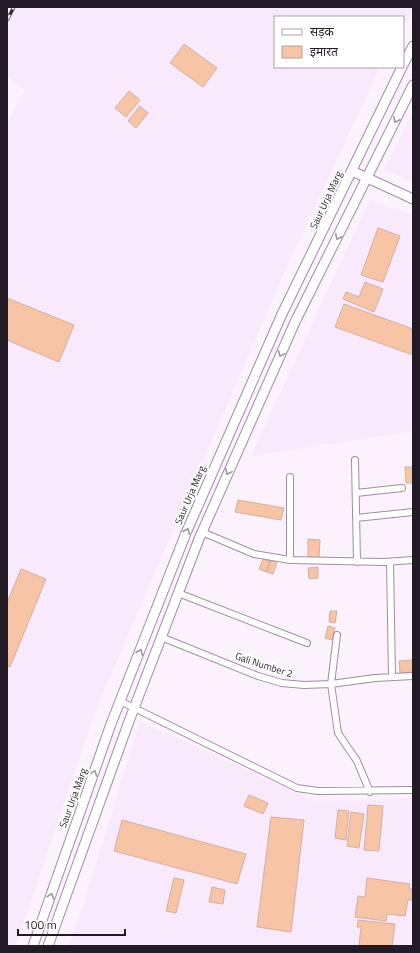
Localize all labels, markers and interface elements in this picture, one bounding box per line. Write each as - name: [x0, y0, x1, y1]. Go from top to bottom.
- legend: [274, 16, 404, 68]
- text: सड़क: [310, 22, 335, 41]
- text: इमारत: [310, 42, 339, 61]
- one-way arrow: [393, 116, 401, 123]
- street label: Saur Urja Marg: [306, 168, 346, 232]
- one-way arrow: [335, 232, 343, 240]
- one-way arrow: [278, 349, 286, 357]
- street label: Saur Urja Marg: [171, 463, 209, 527]
- one-way arrow: [225, 469, 233, 476]
- one-way arrow: [182, 527, 190, 535]
- one-way arrow: [135, 648, 143, 655]
- street label: Gali Number 2: [233, 649, 295, 681]
- street label: Saur Urja Marg: [55, 766, 91, 830]
- one-way arrow: [89, 770, 97, 777]
- one-way arrow: [46, 893, 54, 900]
- scale bar: [18, 911, 125, 937]
- text: 100 m: [24, 915, 57, 934]

